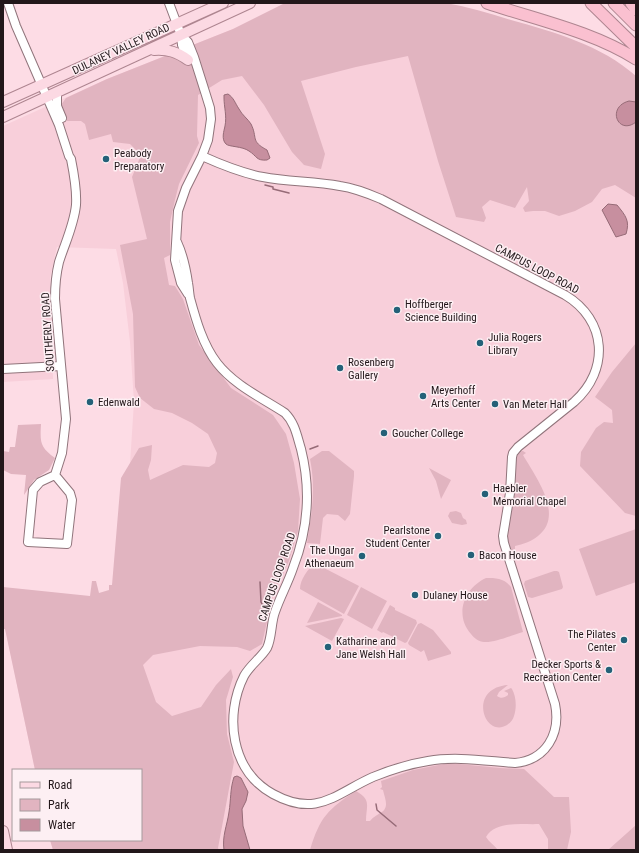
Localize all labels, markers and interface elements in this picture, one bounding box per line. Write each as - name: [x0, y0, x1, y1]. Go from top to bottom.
- street label: DULANEY VALLEY ROAD: [70, 21, 172, 77]
- place label: Peabody Preparatory: [114, 147, 165, 173]
- marker: Peabody Preparatory: [101, 154, 111, 164]
- street label: CAMPUS LOOP ROAD: [493, 241, 581, 297]
- street label: SOUTHERLY ROAD: [39, 292, 57, 372]
- place label: Hoffberger Science Building: [405, 298, 477, 324]
- marker: Hoffberger Science Building: [392, 305, 402, 315]
- place label: Julia Rogers Library: [488, 331, 542, 357]
- marker: Julia Rogers Library: [475, 338, 485, 348]
- place label: Rosenberg Gallery: [348, 356, 394, 382]
- marker: Rosenberg Gallery: [335, 363, 345, 373]
- place label: Meyerhoff Arts Center: [431, 384, 481, 410]
- marker: Meyerhoff Arts Center: [418, 391, 428, 401]
- place label: Edenwald: [98, 396, 140, 409]
- marker: Edenwald: [85, 397, 95, 407]
- place label: Van Meter Hall: [503, 398, 567, 411]
- marker: Van Meter Hall: [490, 399, 500, 409]
- place label: Goucher College: [392, 427, 463, 440]
- marker: Goucher College: [379, 428, 389, 438]
- place label: Haebler Memorial Chapel: [493, 482, 566, 508]
- marker: Haebler Memorial Chapel: [480, 489, 490, 499]
- place label: Pearlstone Student Center: [366, 524, 431, 550]
- street label: CAMPUS LOOP ROAD: [256, 531, 298, 623]
- marker: Pearlstone Student Center: [433, 531, 443, 541]
- place label: The Ungar Athenaeum: [305, 544, 355, 570]
- place label: Bacon House: [479, 549, 537, 562]
- marker: Bacon House: [466, 550, 476, 560]
- marker: The Ungar Athenaeum: [357, 551, 367, 561]
- place label: Dulaney House: [423, 589, 488, 602]
- marker: Dulaney House: [410, 590, 420, 600]
- place label: The Pilates Center: [567, 628, 617, 654]
- place label: Katharine and Jane Welsh Hall: [336, 635, 405, 661]
- marker: The Pilates Center: [619, 635, 629, 645]
- marker: Katharine and Jane Welsh Hall: [323, 642, 333, 652]
- place label: Decker Sports & Recreation Center: [524, 658, 602, 684]
- marker: Decker Sports & Recreation Center: [604, 665, 614, 675]
- legend: [12, 769, 142, 841]
- text: Road: [48, 778, 72, 792]
- text: Park: [48, 798, 70, 812]
- text: Water: [48, 818, 76, 832]

